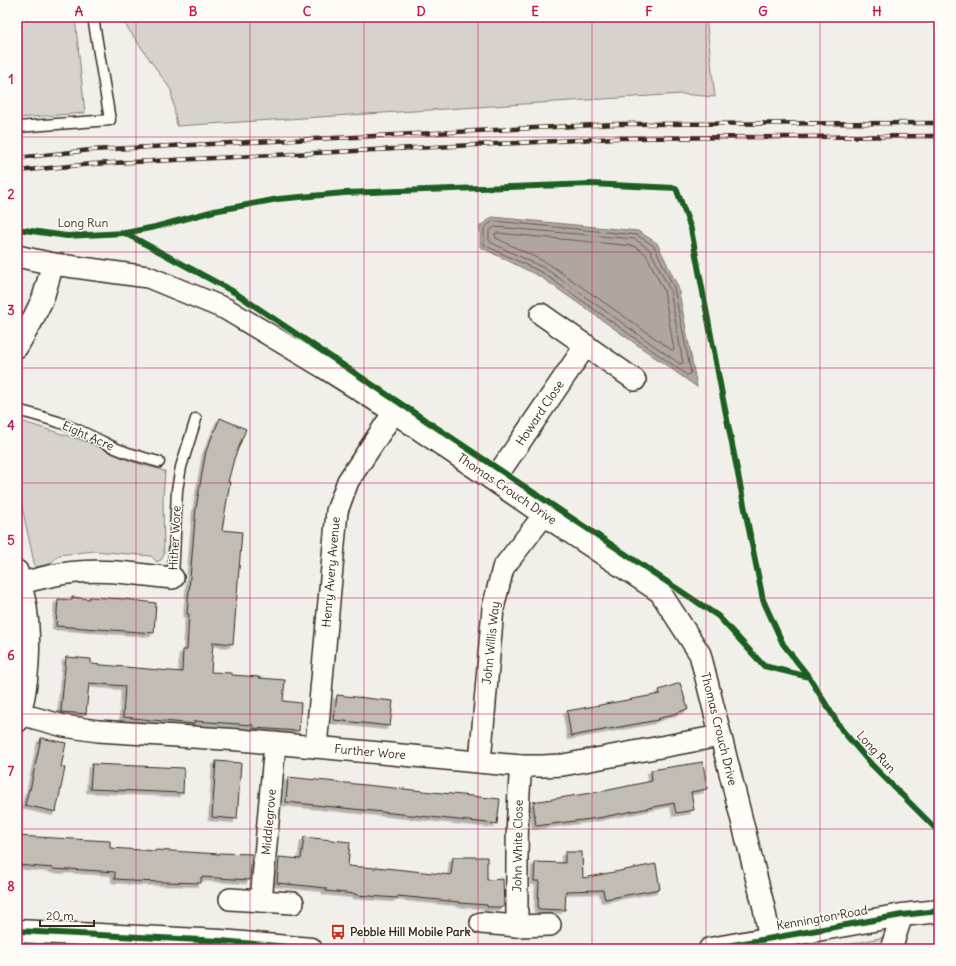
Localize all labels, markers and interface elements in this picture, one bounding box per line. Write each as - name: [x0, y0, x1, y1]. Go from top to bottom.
- text: A: [75, 3, 84, 20]
- text: B: [189, 3, 198, 20]
- text: C: [303, 3, 312, 20]
- text: D: [416, 3, 426, 20]
- text: E: [531, 3, 539, 20]
- text: F: [645, 3, 653, 20]
- text: G: [758, 3, 768, 20]
- text: H: [872, 3, 882, 20]
- text: 1: [8, 71, 14, 88]
- text: 2: [7, 186, 15, 203]
- street label: Long Run: [57, 215, 109, 230]
- text: 3: [7, 302, 15, 319]
- street label: Howard Close: [512, 377, 567, 448]
- text: 4: [7, 417, 15, 434]
- street label: Eight Acre: [60, 418, 116, 454]
- street label: Thomas Crouch Drive: [455, 450, 560, 527]
- street label: Hither Wore: [165, 505, 184, 571]
- street label: Henry Avery Avenue: [318, 516, 343, 628]
- text: 5: [7, 532, 15, 549]
- street label: John Willis Way: [479, 601, 502, 685]
- text: 6: [7, 647, 15, 664]
- street label: Thomas Crouch Drive: [698, 671, 741, 787]
- street label: Long Run: [854, 728, 899, 776]
- street label: Further Wore: [334, 741, 406, 762]
- text: 7: [8, 763, 15, 780]
- street label: Middlegrove: [258, 788, 279, 856]
- street label: John White Close: [509, 800, 526, 892]
- text: 8: [7, 878, 15, 895]
- scale bar: [40, 902, 94, 928]
- street label: Kennington Road: [775, 902, 869, 933]
- text: 20 m: [46, 908, 74, 923]
- bus stop icon: Pebble Hill Mobile Park: [329, 923, 347, 941]
- place label: Pebble Hill Mobile Park: [350, 924, 471, 939]

